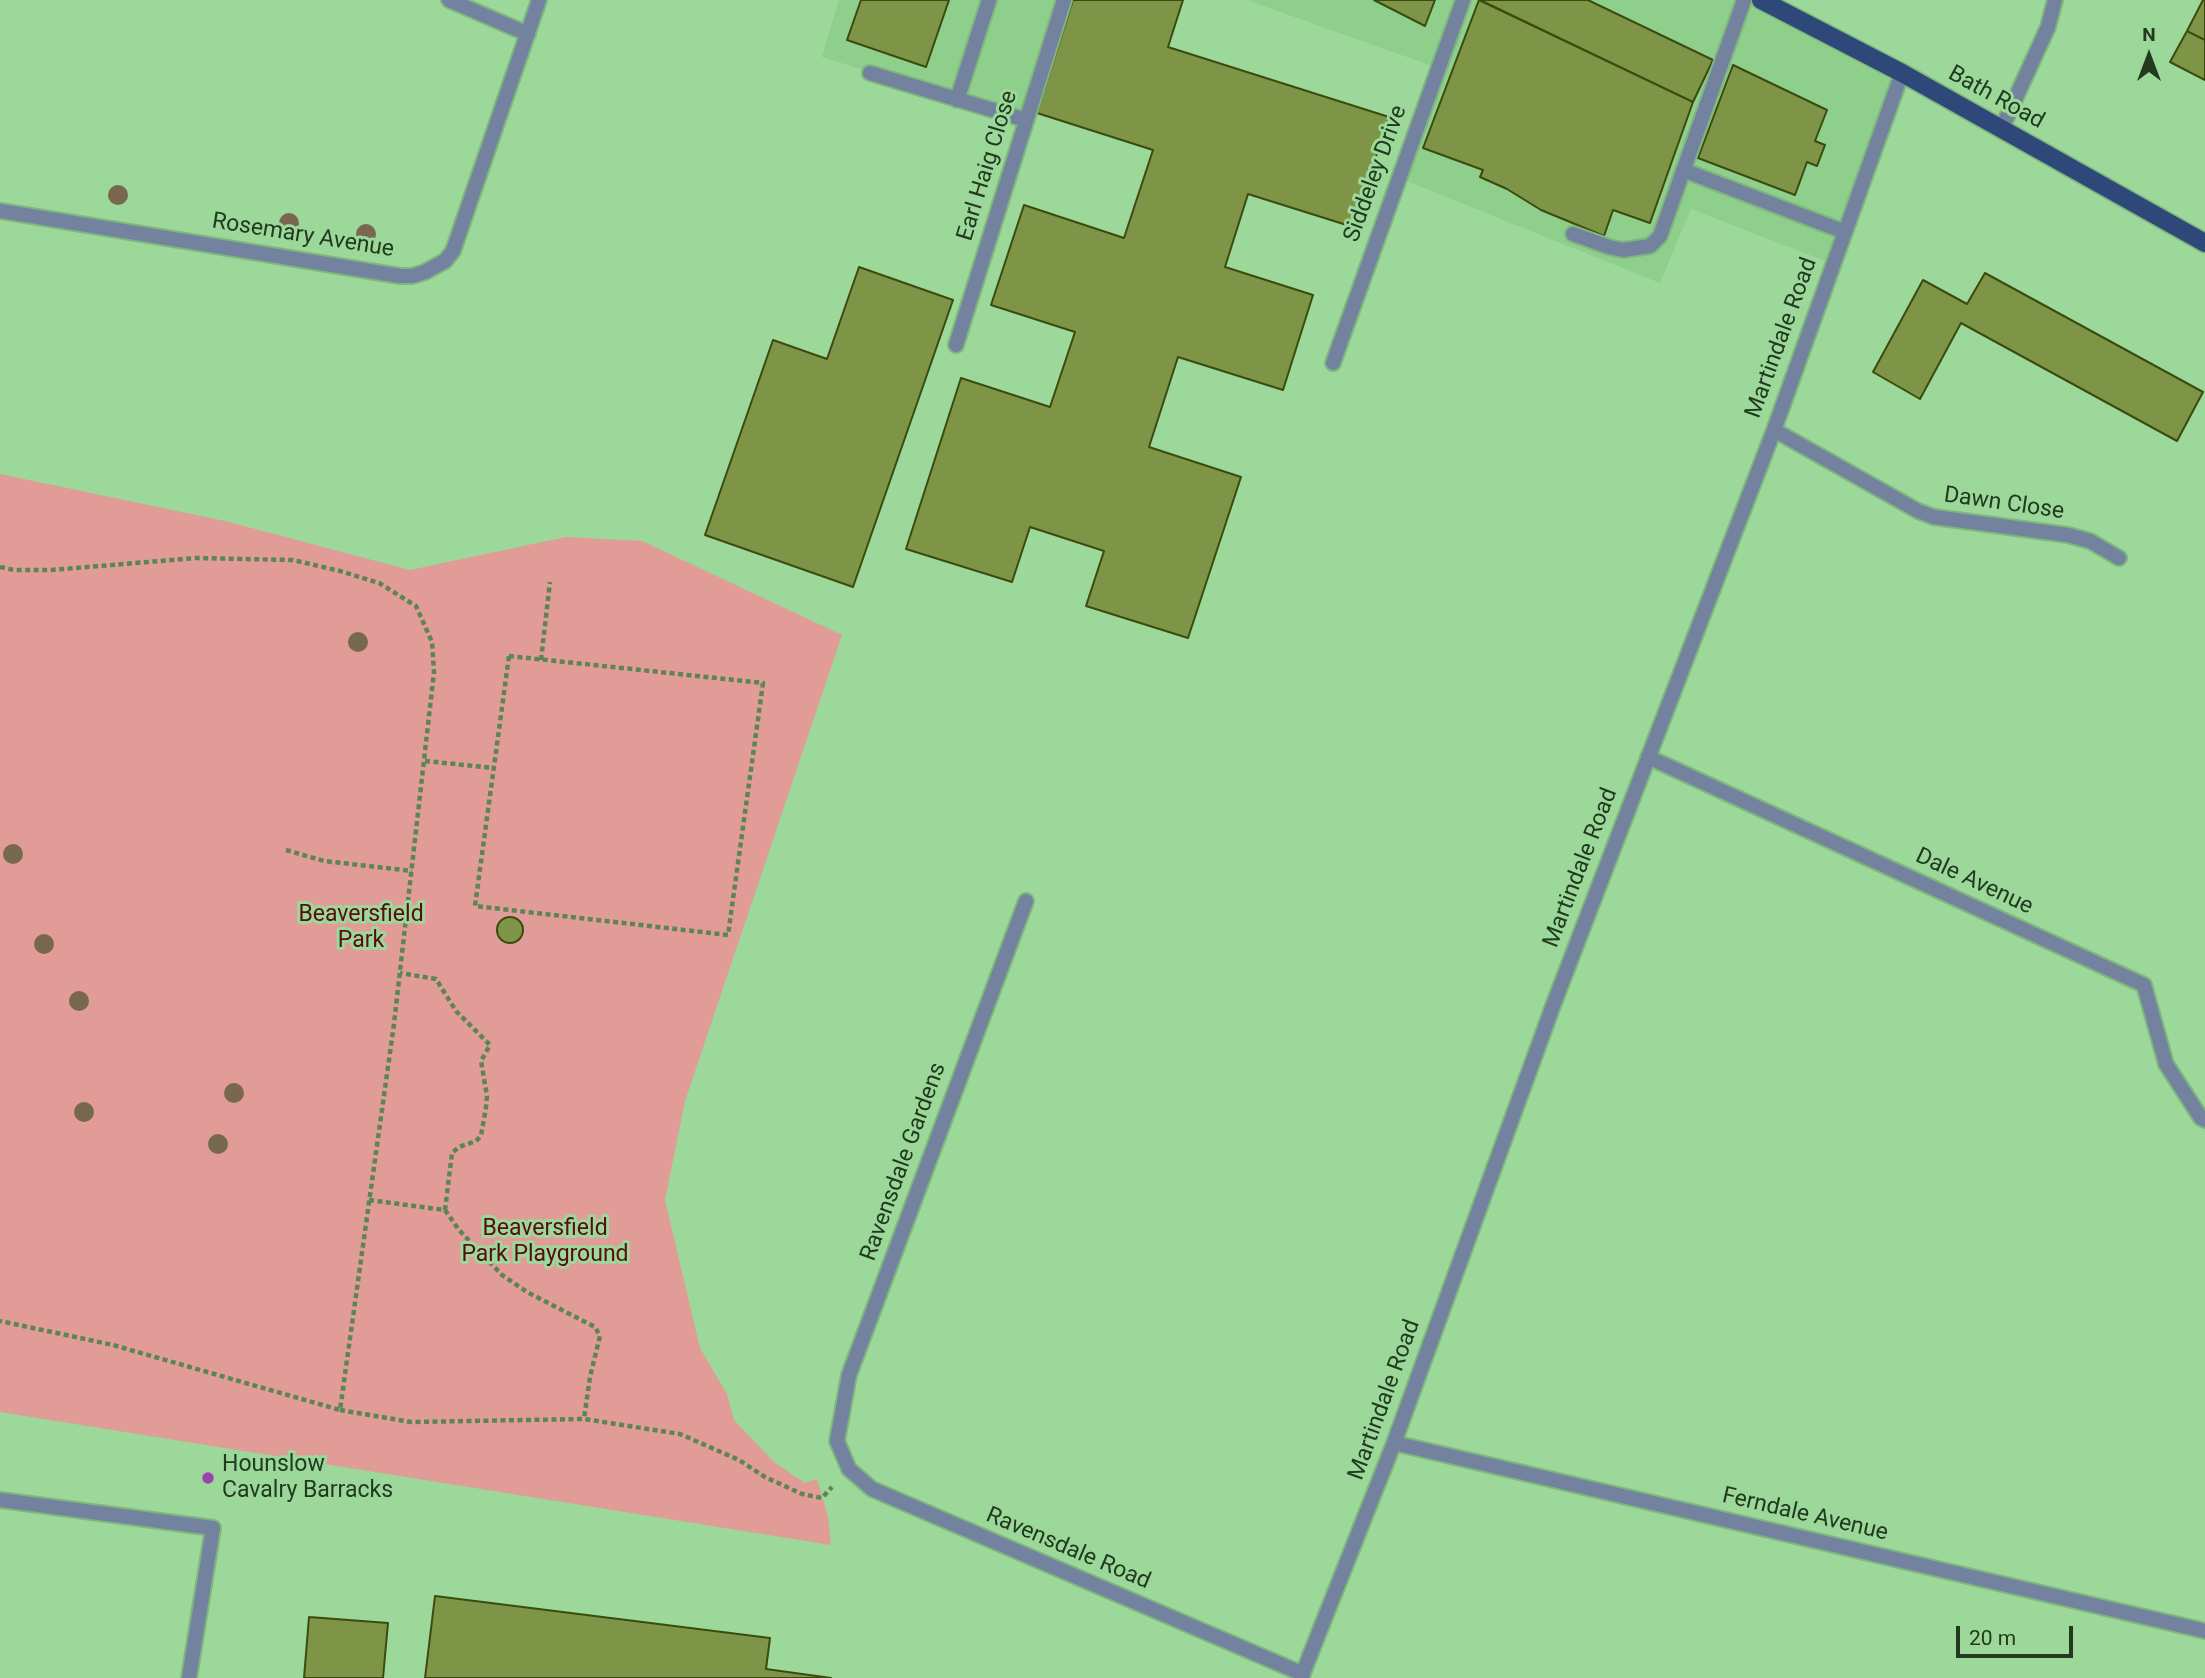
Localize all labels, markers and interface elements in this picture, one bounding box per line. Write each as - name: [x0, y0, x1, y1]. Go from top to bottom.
- north arrow: [2114, 21, 2184, 91]
- text: N: [2142, 23, 2156, 46]
- street label: Bath Road: [1943, 60, 2049, 136]
- street label: Earl Haig Close: [952, 88, 1024, 244]
- street label: Siddeley Drive: [1339, 102, 1413, 246]
- street label: Rosemary Avenue: [210, 208, 396, 264]
- street label: Martindale Road: [1740, 254, 1824, 422]
- street label: Dawn Close: [1942, 482, 2066, 526]
- street label: Martindale Road: [1538, 784, 1624, 952]
- street label: Dale Avenue: [1911, 843, 2037, 921]
- park label: Beaversfield Park: [298, 901, 424, 955]
- street label: Ravensdale Gardens: [855, 1059, 953, 1265]
- park label: Beaversfield Park Playground: [461, 1215, 629, 1269]
- street label: Martindale Road: [1343, 1316, 1427, 1484]
- place label: Hounslow Cavalry Barracks: [222, 1451, 393, 1505]
- marker: Hounslow Cavalry Barracks: [200, 1470, 216, 1486]
- street label: Ferndale Avenue: [1719, 1483, 1891, 1547]
- street label: Ravensdale Road: [982, 1502, 1154, 1596]
- scale bar: [1960, 1612, 2077, 1656]
- text: 20 m: [1969, 1626, 2016, 1650]

